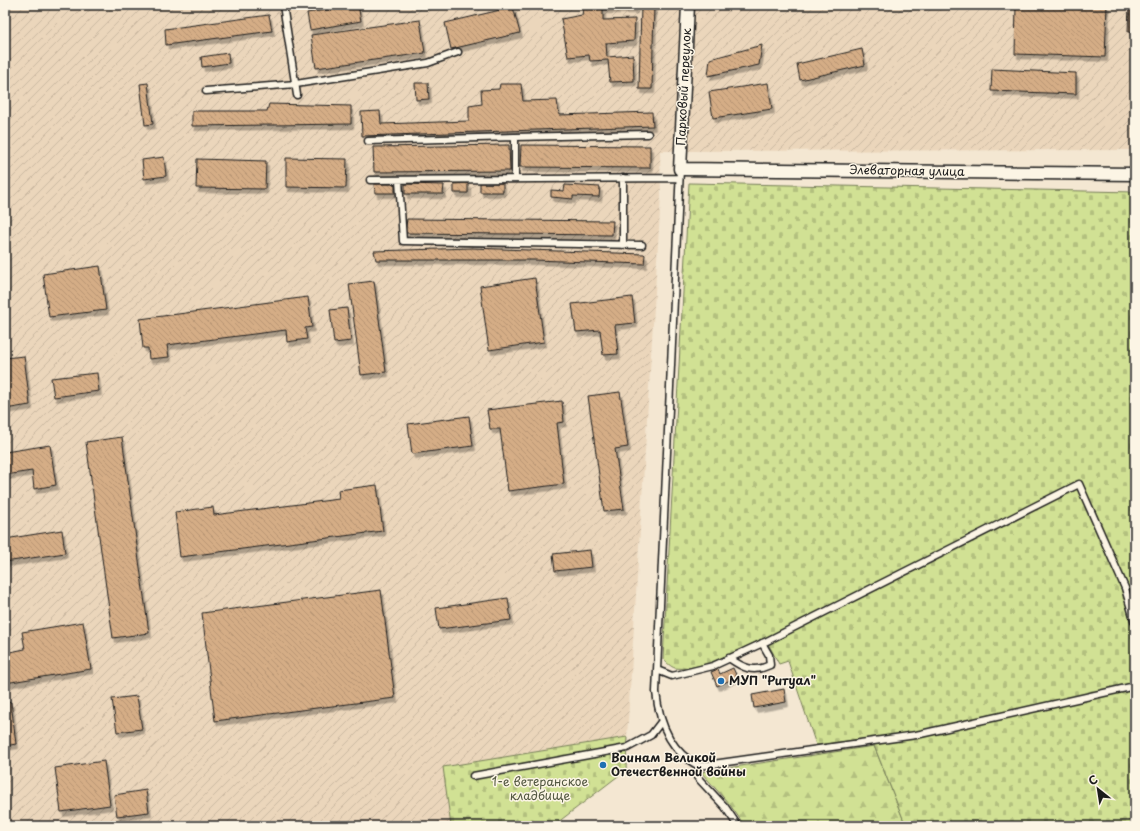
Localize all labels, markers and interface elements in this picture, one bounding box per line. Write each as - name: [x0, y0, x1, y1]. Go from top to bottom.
- street label: Парковый переулок: [671, 27, 695, 146]
- street label: Элеваторная улица: [849, 160, 965, 180]
- place label: МУП "Ритуал": [729, 671, 816, 689]
- marker: МУП "Ритуал": [716, 676, 726, 686]
- place label: Воинам Великой Отечественной войны: [611, 748, 746, 780]
- marker: Воинам Великой Отечественной войны: [598, 760, 608, 770]
- north arrow: [1078, 769, 1118, 809]
- text: С: [1085, 770, 1101, 789]
- park label: 1-е ветеранское кладбище: [492, 772, 588, 804]

